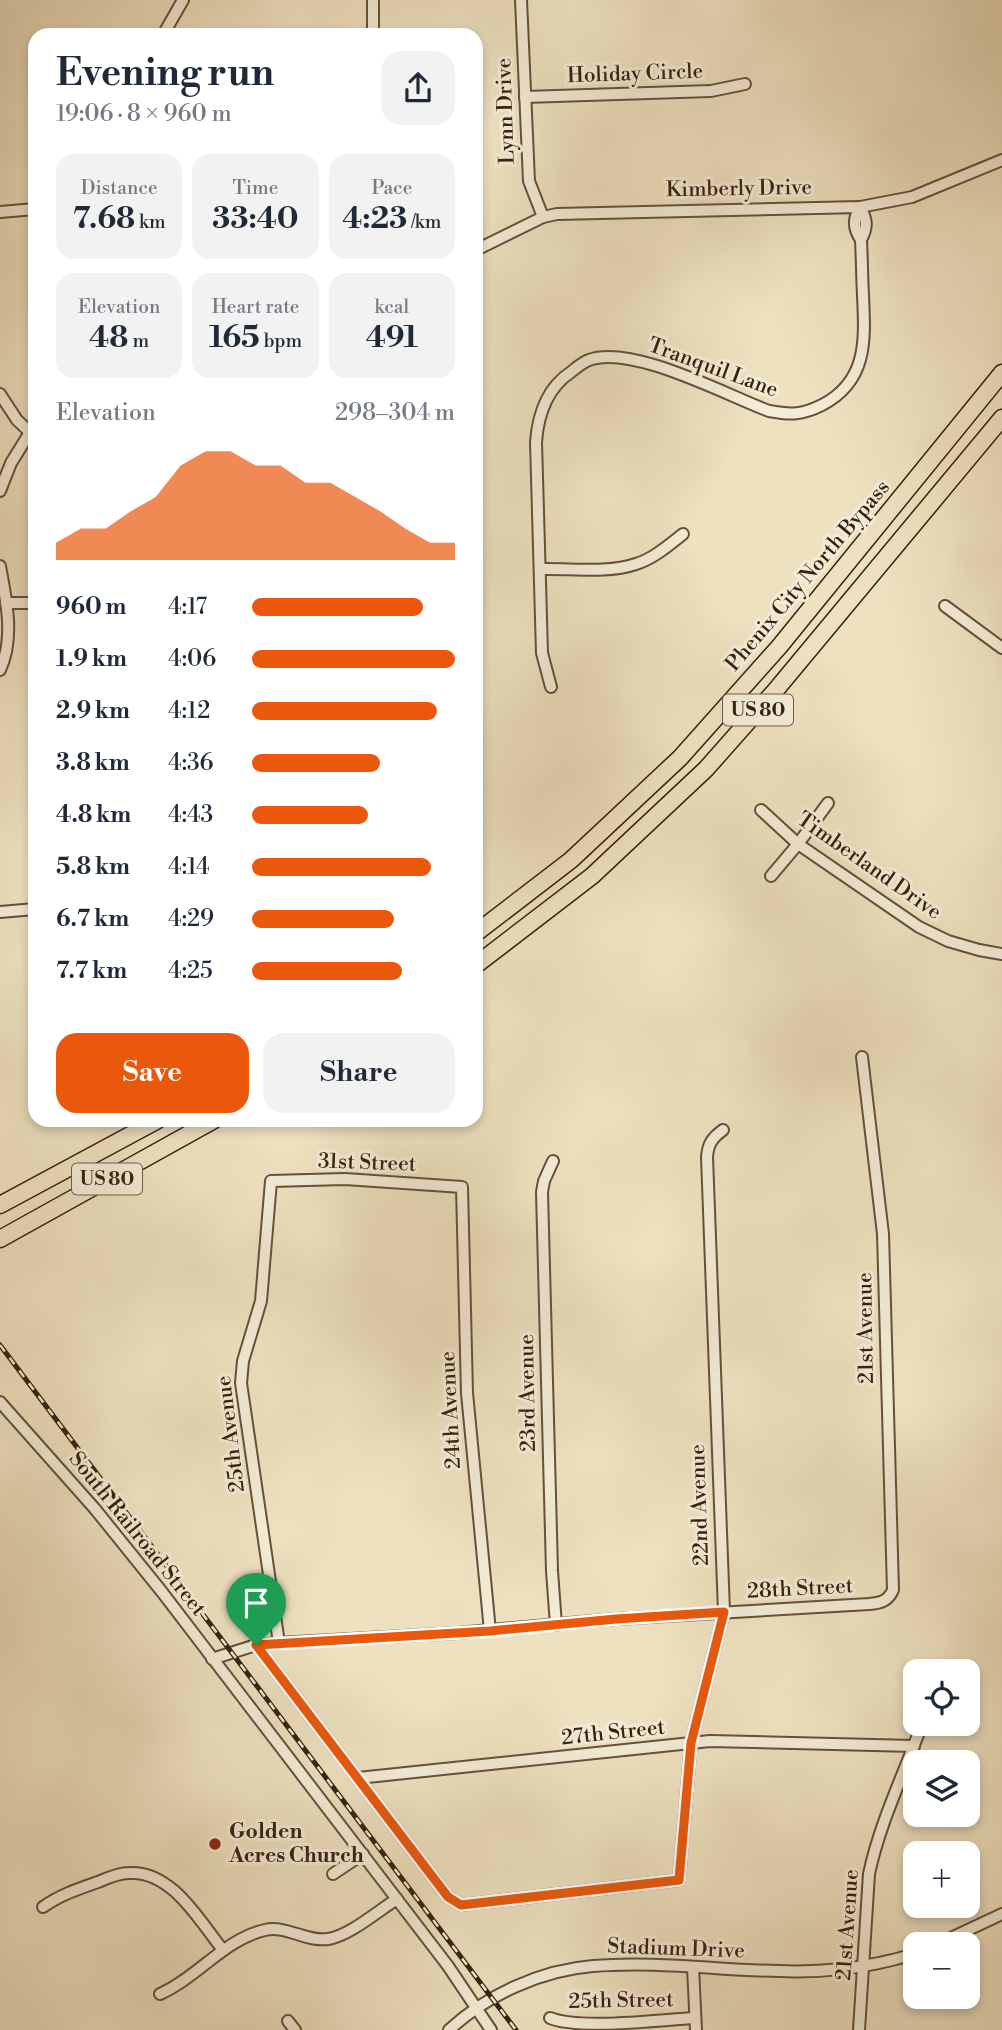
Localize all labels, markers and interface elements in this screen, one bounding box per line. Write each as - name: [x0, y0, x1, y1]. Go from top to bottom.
- text: Evening run: [56, 50, 274, 97]
- button: share: [381, 51, 455, 125]
- street label: Lynn Drive: [491, 57, 521, 165]
- street label: Holiday Circle: [567, 59, 703, 89]
- text: 19:06 · 8 × 960 m: [56, 100, 232, 128]
- street label: Kimberly Drive: [666, 175, 812, 203]
- text: Distance: [81, 176, 158, 200]
- text: Time: [233, 176, 278, 200]
- text: Pace: [371, 176, 412, 200]
- text: 7.68: [73, 200, 135, 238]
- text: 33:40: [212, 200, 299, 238]
- text: 4:23: [342, 200, 407, 238]
- text: km: [135, 210, 166, 234]
- text: /km: [407, 210, 441, 234]
- text: Elevation: [78, 295, 160, 319]
- text: Heart rate: [212, 295, 299, 319]
- text: kcal: [375, 295, 409, 319]
- text: 48: [89, 319, 128, 357]
- text: 165: [209, 319, 260, 357]
- text: 491: [366, 319, 418, 357]
- text: m: [128, 329, 149, 353]
- text: bpm: [260, 329, 302, 353]
- street label: Tranquil Lane: [645, 333, 781, 403]
- text: Elevation: [56, 399, 156, 427]
- text: 298–304 m: [335, 399, 455, 427]
- street label: Phenix City North Bypass: [720, 475, 896, 677]
- text: 960 m: [56, 593, 126, 621]
- text: 4:17: [168, 593, 207, 621]
- text: 1.9 km: [56, 645, 127, 673]
- text: 4:06: [168, 645, 216, 673]
- road number: US 80: [723, 694, 793, 726]
- text: 2.9 km: [56, 697, 130, 725]
- text: 4:12: [168, 697, 210, 725]
- text: 3.8 km: [56, 749, 130, 777]
- text: 4:36: [168, 749, 214, 777]
- text: 4.8 km: [56, 801, 131, 829]
- text: 4:43: [168, 801, 213, 829]
- street label: Timberland Drive: [792, 806, 946, 926]
- text: 5.8 km: [56, 853, 130, 881]
- text: 4:14: [168, 853, 210, 881]
- text: 6.7 km: [56, 905, 129, 933]
- text: 4:29: [168, 905, 214, 933]
- text: 7.7 km: [56, 957, 127, 985]
- text: 4:25: [168, 957, 213, 985]
- button: Save: [56, 1033, 249, 1113]
- button: Share: [263, 1033, 455, 1113]
- street label: 31st Street: [317, 1148, 417, 1178]
- road number: US 80: [72, 1163, 142, 1194]
- street label: 21st Avenue: [852, 1272, 880, 1384]
- street label: 23rd Avenue: [514, 1334, 542, 1452]
- street label: 24th Avenue: [435, 1350, 467, 1470]
- street label: 25th Avenue: [211, 1374, 251, 1494]
- street label: 22nd Avenue: [685, 1444, 715, 1566]
- street label: South Railroad Street: [63, 1447, 212, 1622]
- pin: [226, 1573, 286, 1645]
- street label: 28th Street: [746, 1573, 854, 1605]
- icon: arrive: [237, 1584, 275, 1622]
- map controls: [903, 1659, 980, 2009]
- button: locate: [903, 1659, 980, 1736]
- street label: 27th Street: [560, 1715, 667, 1751]
- button: layers: [903, 1750, 980, 1827]
- place label: Golden Acres Church: [228, 1819, 364, 1869]
- marker: Golden Acres Church: [207, 1836, 223, 1852]
- button: +: [903, 1841, 980, 1918]
- street label: 21st Avenue: [831, 1868, 865, 1982]
- button: −: [903, 1932, 980, 2009]
- street label: Stadium Drive: [607, 1934, 745, 1964]
- street label: 25th Street: [568, 1987, 674, 2015]

